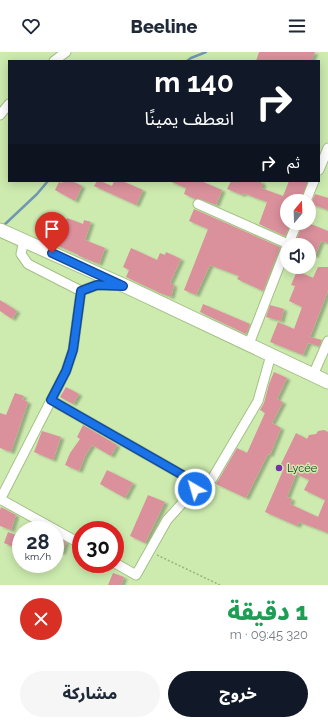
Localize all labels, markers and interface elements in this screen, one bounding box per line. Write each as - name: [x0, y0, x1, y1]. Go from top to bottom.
- icon: heart: [20, 15, 42, 37]
- icon: menu: [286, 15, 308, 37]
- text: Beeline: [131, 16, 197, 37]
- text: 140 m: [154, 66, 234, 99]
- icon: right: [248, 76, 300, 128]
- text: انعطف يمينًا: [144, 108, 234, 129]
- icon: right: [257, 152, 279, 174]
- text: ثم: [287, 154, 300, 172]
- north arrow: [280, 194, 316, 230]
- map controls: [280, 194, 316, 274]
- pin: [35, 212, 69, 253]
- icon: arrive: [41, 218, 63, 240]
- button: sound: [280, 238, 316, 274]
- place label: Lycée: [287, 462, 318, 475]
- marker: Lycée: [274, 463, 284, 473]
- position arrow: [174, 468, 216, 510]
- speed limit sign: 30: [72, 521, 124, 573]
- text: 28: [26, 530, 50, 554]
- text: km/h: [25, 551, 51, 562]
- text: 1 دقيقة: [227, 597, 308, 626]
- button: close: [20, 598, 62, 640]
- text: 320 m · 09:45: [230, 627, 308, 642]
- button: مشاركة: [20, 671, 160, 717]
- button: خروج: [168, 671, 308, 717]

